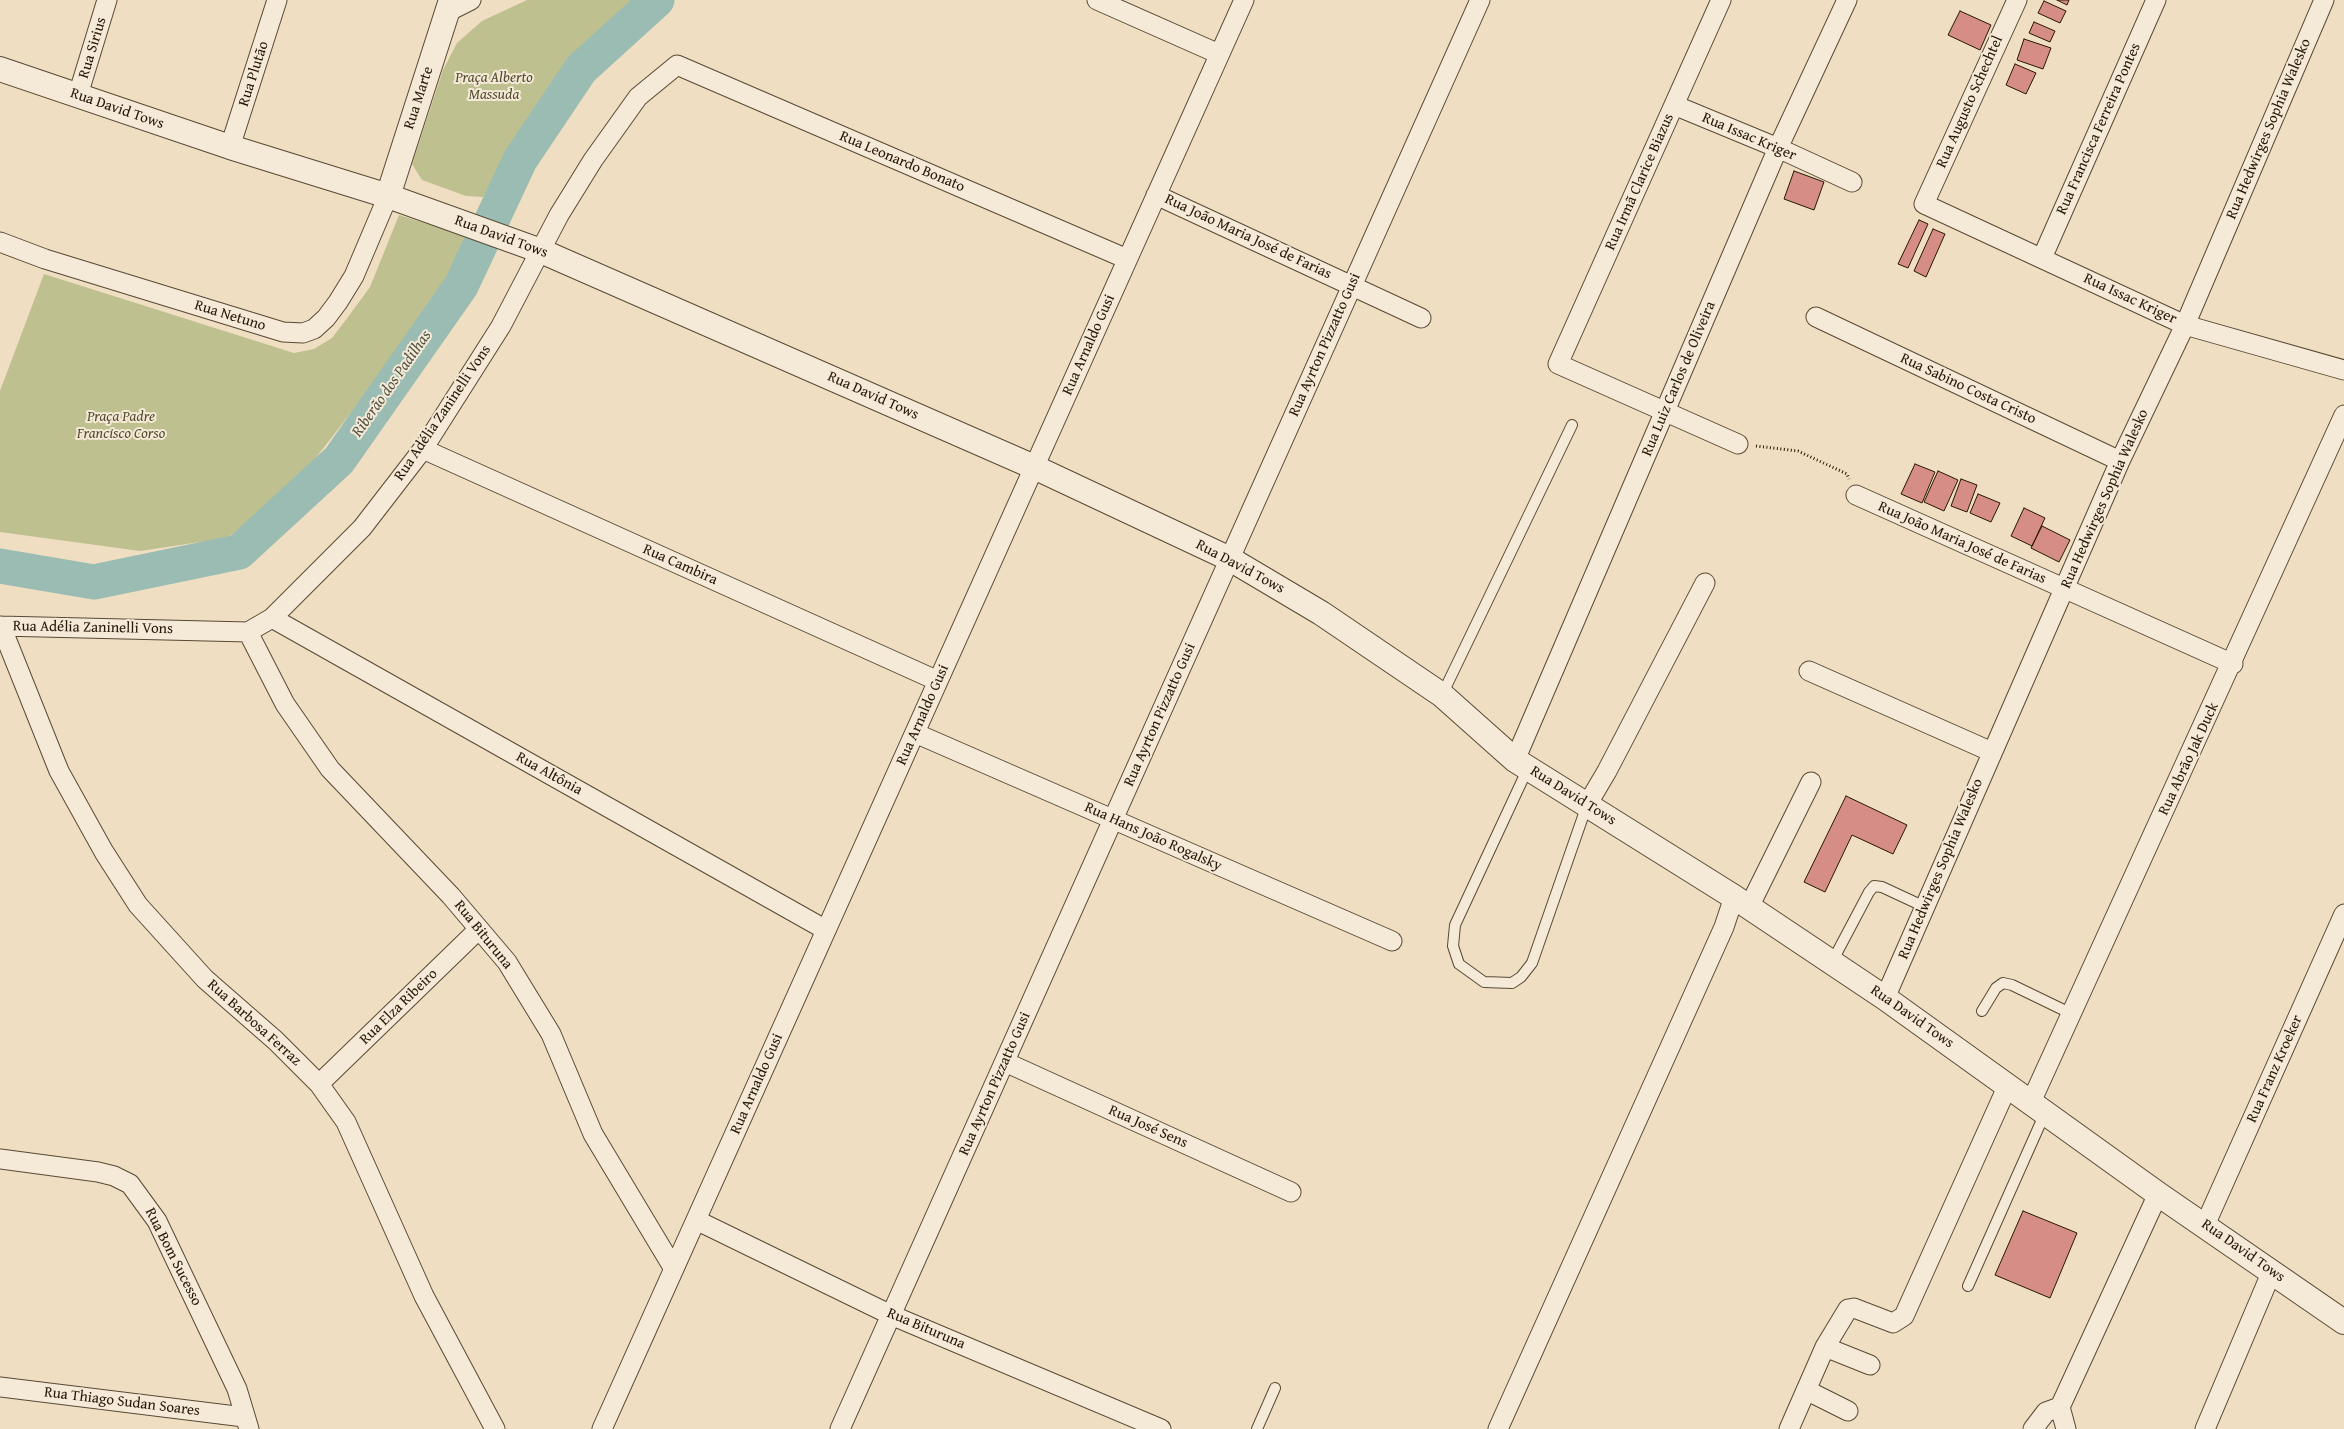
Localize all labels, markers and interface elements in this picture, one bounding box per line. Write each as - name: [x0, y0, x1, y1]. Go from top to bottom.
- street label: Rua Sirius: [75, 15, 111, 81]
- street label: Rua Augusto Schechtel: [1933, 33, 2007, 171]
- street label: Rua Hedwirges Sophia Walesko: [2223, 36, 2315, 222]
- street label: Rua Plutão: [235, 39, 273, 109]
- street label: Rua Francisca Ferreira Pontes: [2053, 40, 2145, 218]
- street label: Rua Marte: [400, 64, 438, 132]
- park label: Praça Alberto Massuda: [455, 69, 533, 104]
- street label: Rua David Tows: [68, 85, 166, 133]
- street label: Rua Issac Kriger: [1699, 109, 1799, 165]
- street label: Rua Irmã Clarice Biazus: [1602, 111, 1678, 253]
- street label: Rua Leonardo Bonato: [837, 127, 967, 197]
- street label: Rua João Maria José de Farias: [1162, 190, 1334, 284]
- street label: Rua David Tows: [452, 212, 550, 262]
- street label: Rua Issac Kriger: [2081, 270, 2179, 328]
- street label: Rua Ayrton Pizzatto Gusi: [1285, 271, 1365, 419]
- street label: Rua Arnaldo Gusi: [1059, 292, 1119, 398]
- street label: Rua Netuno: [192, 297, 268, 335]
- street label: Rua Luiz Carlos de Oliveira: [1638, 299, 1720, 459]
- water label: Riberão dos Padilhas: [348, 327, 436, 441]
- street label: Rua Adélia Zaninelli Vons: [391, 342, 495, 484]
- street label: Rua Sabino Costa Cristo: [1897, 350, 2039, 428]
- street label: Rua David Tows: [825, 368, 921, 424]
- street label: Rua Hedwirges Sophia Walesko: [2057, 407, 2153, 591]
- park label: Praça Padre Francisco Corso: [77, 408, 165, 443]
- street label: Rua João Maria José de Farias: [1875, 498, 2049, 588]
- street label: Rua David Tows: [1193, 536, 1287, 598]
- street label: Rua Cambira: [640, 541, 720, 589]
- street label: Rua Adélia Zaninelli Vons: [13, 618, 173, 638]
- street label: Rua Ayrton Pizzatto Gusi: [1120, 641, 1200, 789]
- street label: Rua Arnaldo Gusi: [893, 662, 953, 768]
- street label: Rua Abrão Jak Duck: [2155, 700, 2223, 818]
- street label: Rua Altônia: [513, 748, 585, 800]
- street label: Rua David Tows: [1527, 762, 1619, 830]
- street label: Rua Hedwirges Sophia Walesko: [1895, 776, 1987, 962]
- street label: Rua Hans João Rogalsky: [1082, 799, 1224, 875]
- street label: Rua Bituruna: [450, 897, 516, 973]
- street label: Rua Elza Ribeiro: [356, 965, 442, 1049]
- street label: Rua Barbosa Ferraz: [203, 976, 305, 1070]
- street label: Rua David Tows: [1867, 982, 1957, 1052]
- street label: Rua Ayrton Pizzatto Gusi: [955, 1010, 1035, 1158]
- street label: Rua Franz Kroeker: [2243, 1012, 2307, 1126]
- street label: Rua Arnaldo Gusi: [727, 1031, 787, 1137]
- street label: Rua José Sens: [1106, 1102, 1190, 1152]
- street label: Rua Bom Sucesso: [141, 1205, 205, 1309]
- street label: Rua David Tows: [2198, 1216, 2288, 1286]
- street label: Rua Bituruna: [884, 1304, 968, 1354]
- street label: Rua Thiago Sudan Soares: [43, 1384, 201, 1420]

